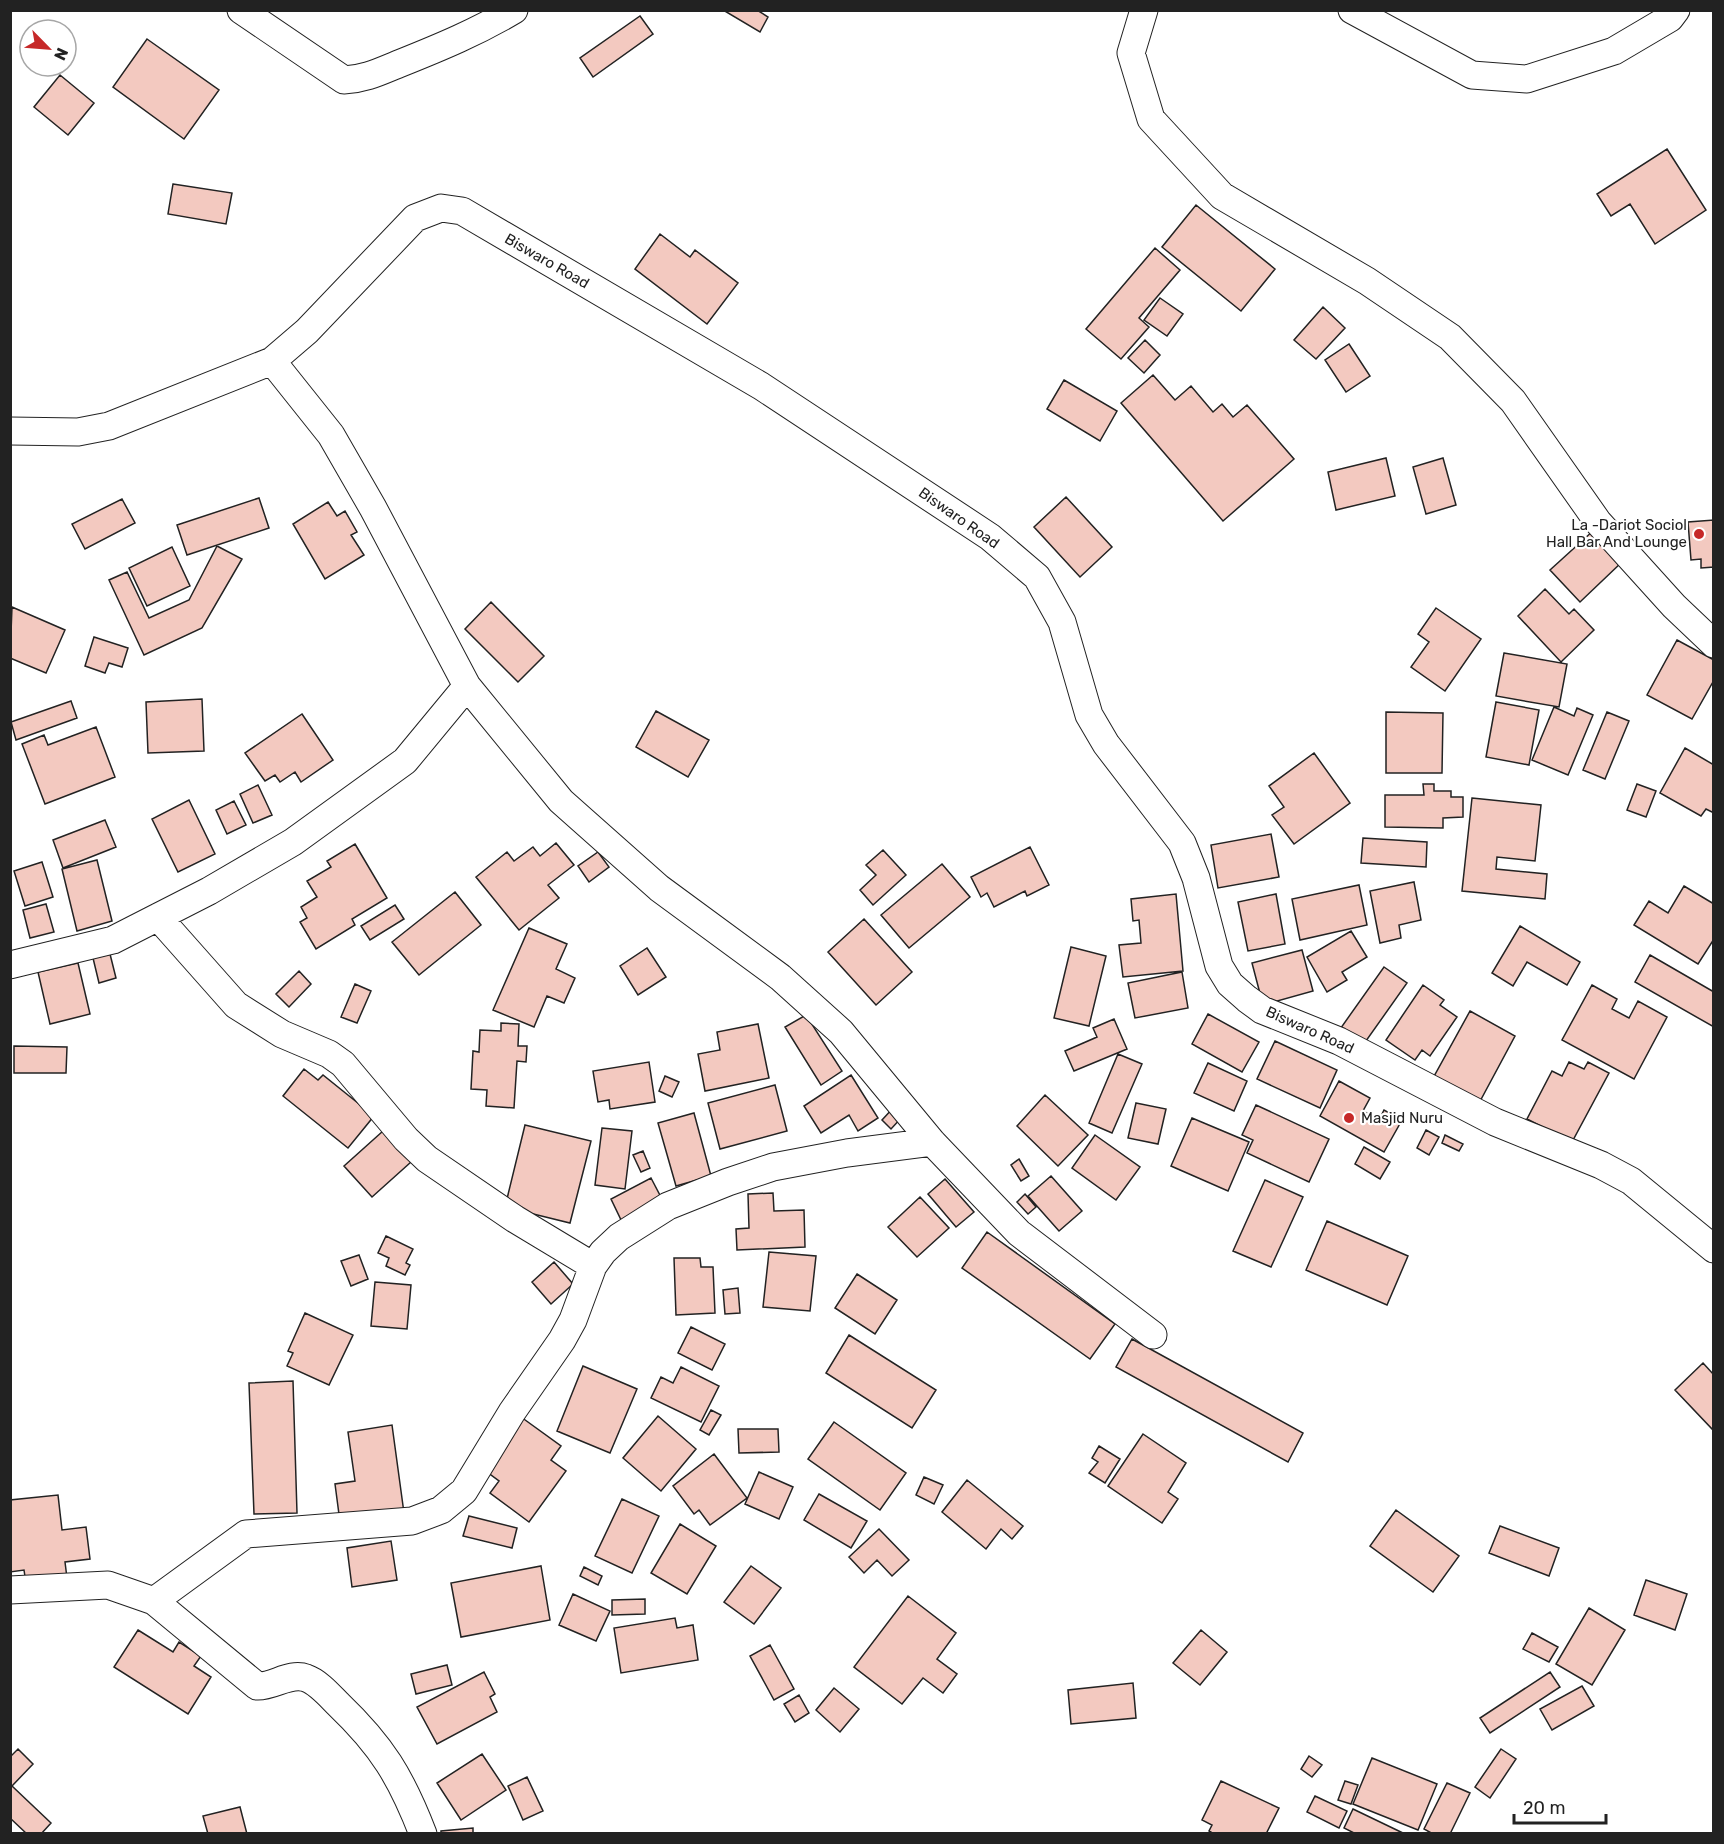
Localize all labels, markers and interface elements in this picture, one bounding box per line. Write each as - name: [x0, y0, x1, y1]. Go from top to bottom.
- north arrow: [18, 18, 78, 78]
- text: N: [50, 45, 72, 63]
- street label: Biswaro Road: [502, 230, 592, 292]
- street label: Biswaro Road: [915, 484, 1003, 552]
- place label: La -Dariot Sociol Hall Bar And Lounge: [1546, 516, 1687, 551]
- marker: La -Dariot Sociol Hall Bar And Lounge: [1692, 527, 1706, 541]
- street label: Biswaro Road: [1263, 1003, 1357, 1057]
- place label: Masjid Nuru: [1361, 1109, 1443, 1127]
- marker: Masjid Nuru: [1342, 1111, 1356, 1125]
- scale bar: [1514, 1787, 1606, 1825]
- text: 20 m: [1523, 1797, 1565, 1819]

